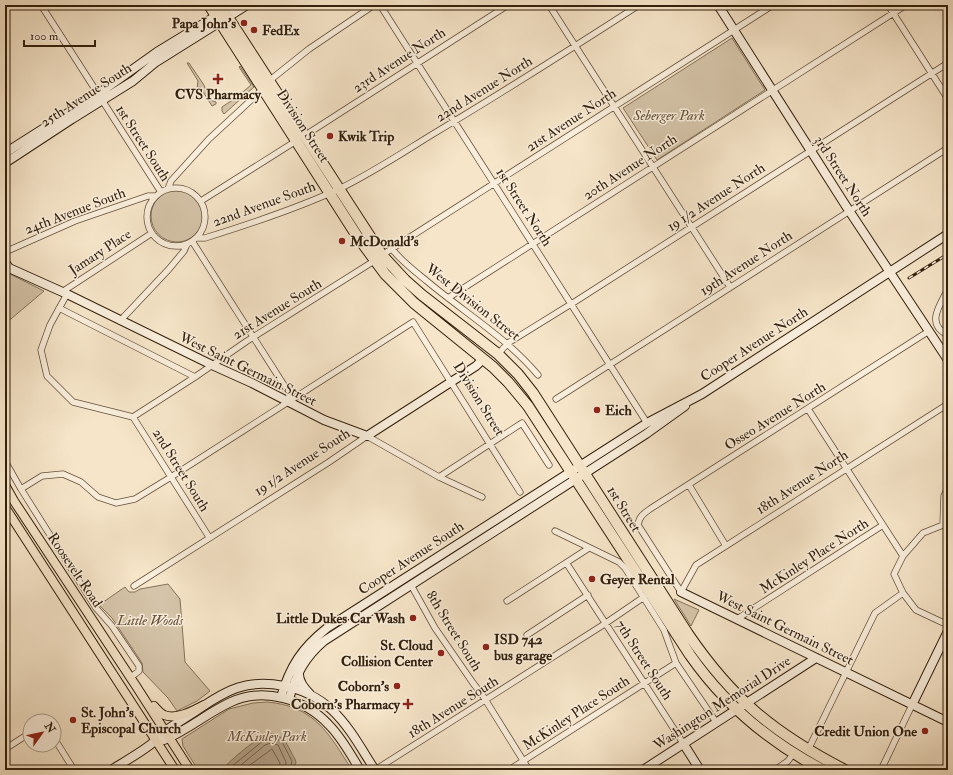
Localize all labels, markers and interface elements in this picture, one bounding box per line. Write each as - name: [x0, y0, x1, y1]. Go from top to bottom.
- place label: Papa John's: [172, 15, 236, 33]
- marker: Papa John's: [239, 18, 249, 28]
- scale bar: [24, 22, 95, 48]
- place label: FedEx: [262, 22, 300, 39]
- street label: 23rd Avenue North: [350, 23, 449, 96]
- marker: FedEx: [249, 25, 259, 35]
- text: 100 m: [30, 29, 59, 44]
- street label: 22nd Avenue North: [433, 52, 536, 126]
- street label: 25th Avenue South: [37, 59, 135, 131]
- marker: CVS Pharmacy: [213, 74, 223, 84]
- street label: 21st Avenue North: [523, 84, 620, 155]
- place label: CVS Pharmacy: [175, 86, 262, 104]
- street label: Division Street: [273, 86, 333, 166]
- street label: 1st Street South: [112, 102, 174, 185]
- park label: Seberger Park: [632, 107, 705, 124]
- place label: Kwik Trip: [338, 128, 394, 146]
- street label: 20th Avenue North: [580, 130, 681, 204]
- marker: Kwik Trip: [325, 131, 335, 141]
- street label: 3rd Street North: [811, 132, 876, 220]
- street label: 19 1/2 Avenue North: [664, 159, 769, 235]
- street label: 1st Street North: [492, 165, 556, 250]
- street label: 22nd Avenue South: [210, 177, 318, 231]
- street label: 24th Avenue South: [22, 184, 128, 238]
- street label: Jamary Place: [65, 225, 135, 280]
- street label: 19th Avenue North: [697, 227, 796, 299]
- place label: McDonald's: [349, 233, 419, 250]
- marker: McDonald's: [337, 236, 347, 246]
- street label: West Division Street: [422, 259, 524, 344]
- street label: 21st Avenue South: [229, 275, 325, 343]
- street label: Cooper Avenue North: [697, 303, 812, 386]
- street label: West Saint Germain Street: [176, 328, 320, 410]
- street label: Division Street: [450, 359, 509, 439]
- street label: Osseo Avenue North: [721, 378, 829, 454]
- place label: Eich: [605, 402, 632, 419]
- marker: Eich: [592, 405, 602, 415]
- street label: 19 1/2 Avenue South: [251, 424, 354, 499]
- street label: 2nd Street South: [149, 425, 214, 515]
- street label: 18th Avenue North: [753, 446, 852, 518]
- street label: 1st Street: [603, 483, 645, 536]
- street label: McKinley Place North: [756, 514, 873, 598]
- street label: Cooper Avenue South: [355, 517, 468, 599]
- street label: Roosevelt Road: [44, 530, 106, 610]
- place label: Geyer Rental: [600, 571, 675, 589]
- marker: Geyer Rental: [587, 574, 597, 584]
- street label: West Saint Germain Street: [713, 587, 857, 669]
- street label: 8th Street South: [422, 588, 486, 675]
- place label: Little Dukes Car Wash: [276, 610, 406, 627]
- park label: Little Woods: [116, 612, 184, 629]
- marker: Little Dukes Car Wash: [408, 613, 418, 623]
- street label: 7th Street South: [612, 617, 676, 704]
- place label: ISD 742 bus garage: [493, 631, 552, 665]
- place label: St. Cloud Collision Center: [341, 637, 434, 670]
- marker: ISD 742 bus garage: [481, 642, 491, 652]
- marker: St. Cloud Collision Center: [436, 648, 446, 658]
- street label: Washington Memorial Drive: [649, 652, 794, 754]
- street label: 18th Avenue South: [405, 672, 502, 742]
- street label: McKinley Place South: [520, 672, 634, 755]
- place label: Coborn's: [338, 678, 389, 695]
- marker: Coborn's: [392, 681, 402, 691]
- place label: Coborn's Pharmacy: [291, 696, 401, 714]
- marker: Coborn's Pharmacy: [403, 699, 413, 709]
- place label: St. John’s Episcopal Church: [81, 704, 182, 738]
- north arrow: [22, 713, 62, 753]
- marker: St. John’s Episcopal Church: [68, 715, 78, 725]
- text: N: [41, 719, 59, 736]
- place label: Credit Union One: [814, 723, 917, 740]
- marker: Credit Union One: [920, 726, 930, 736]
- park label: McKinley Park: [226, 728, 307, 745]

